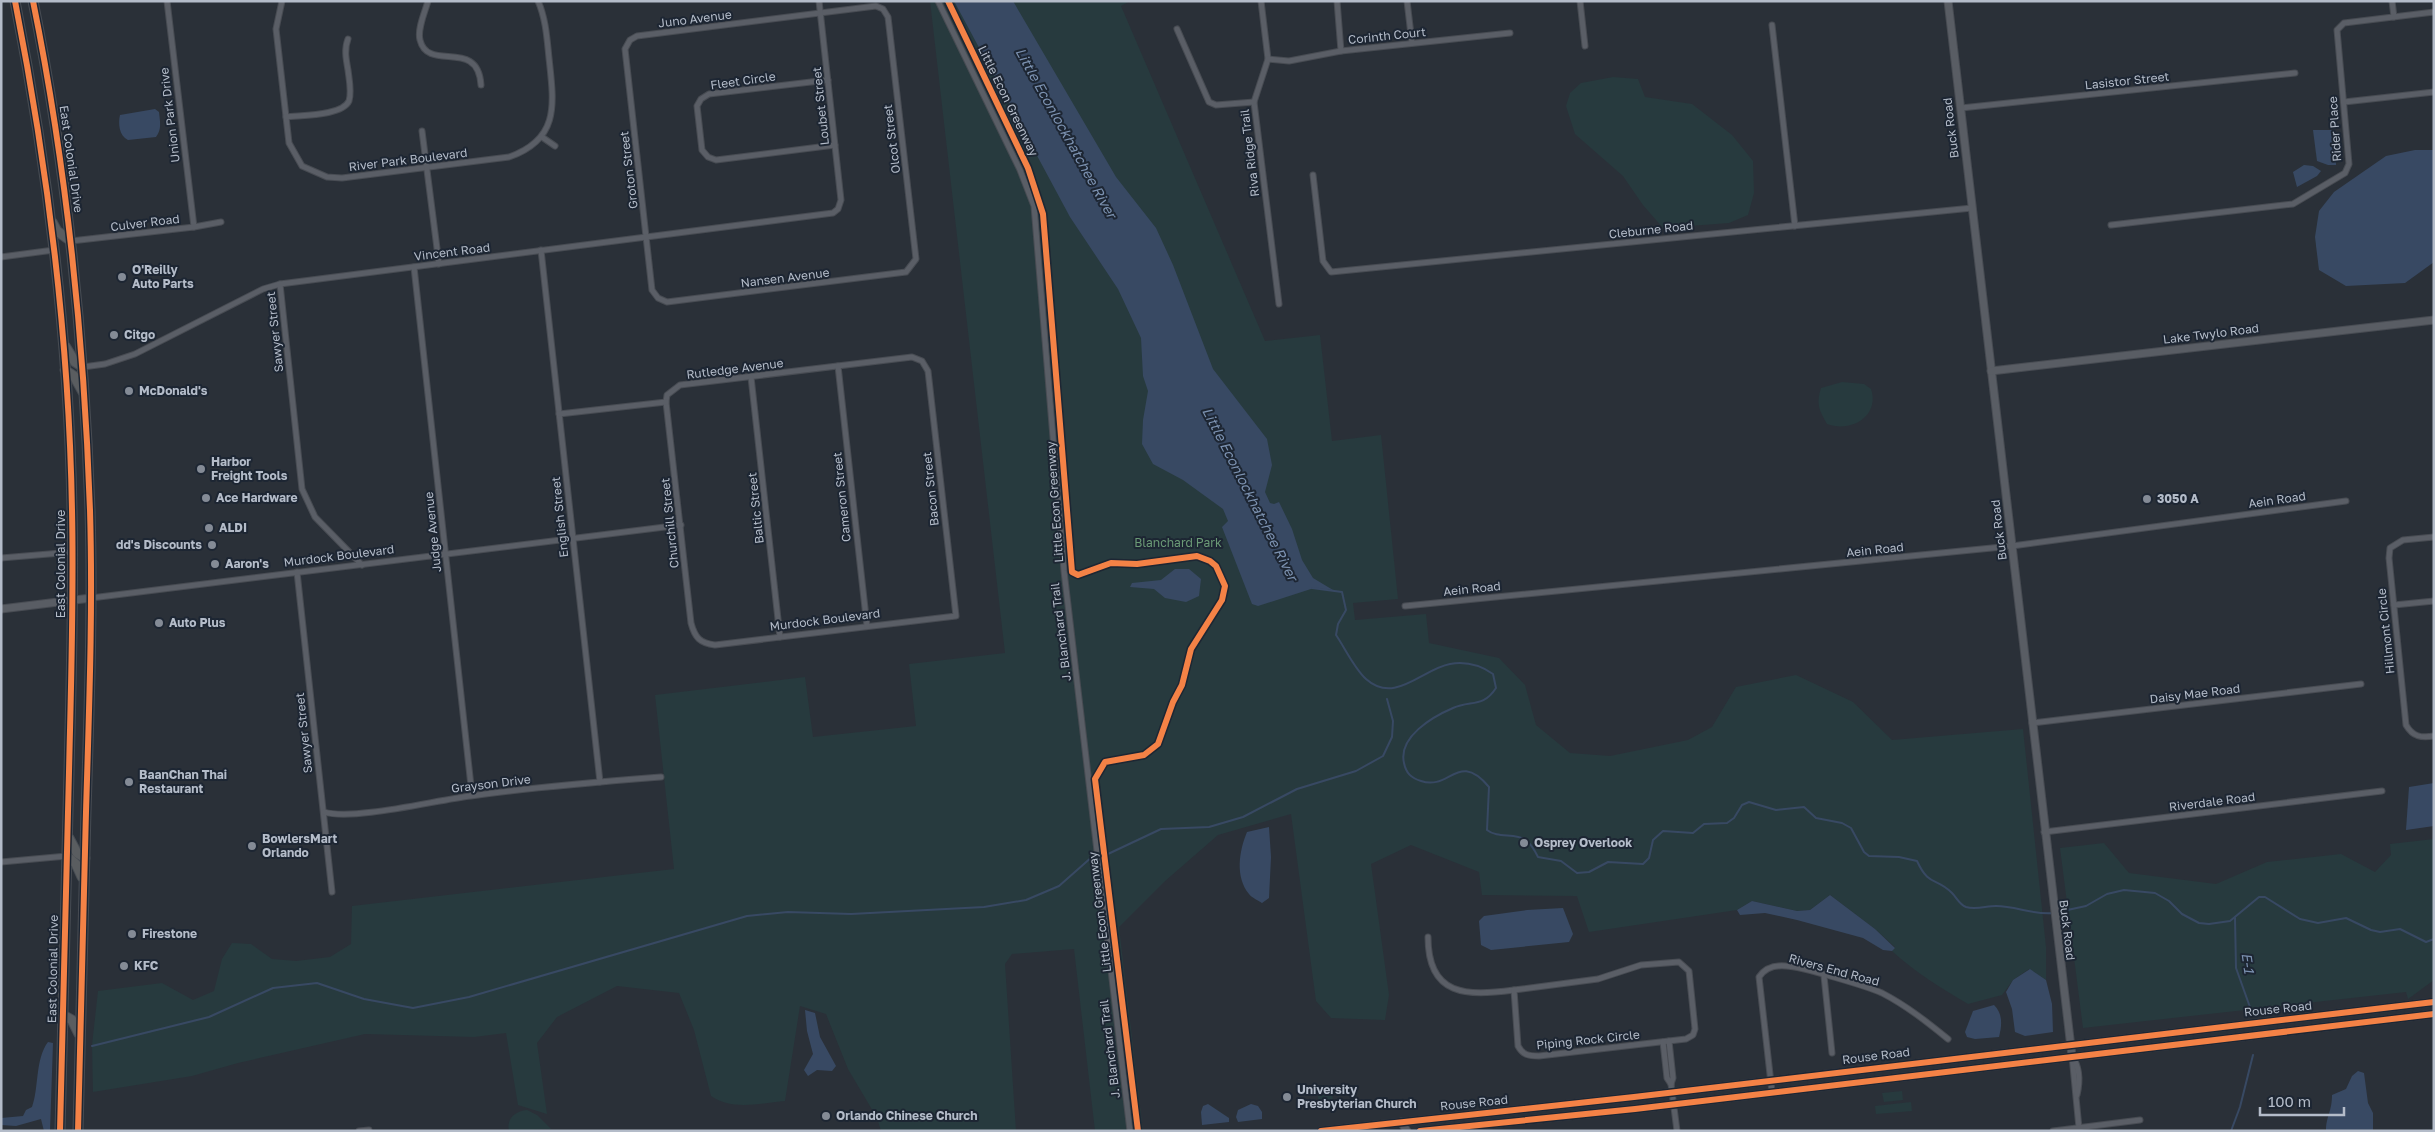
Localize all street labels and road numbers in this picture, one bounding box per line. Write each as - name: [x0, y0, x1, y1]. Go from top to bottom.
- street label: Juno Avenue: [657, 7, 733, 30]
- street label: Corinth Court: [1347, 24, 1427, 47]
- street label: Little Econ Greenway: [975, 43, 1042, 159]
- street label: Loubet Street: [809, 66, 832, 146]
- street label: Union Park Drive: [156, 67, 183, 163]
- street label: Fleet Circle: [709, 68, 777, 93]
- street label: Lasistor Street: [2084, 69, 2170, 92]
- street label: Rider Place: [2325, 96, 2344, 162]
- street label: Buck Road: [1939, 97, 1962, 159]
- street label: Olcot Street: [880, 103, 903, 175]
- street label: East Colonial Drive: [57, 104, 86, 214]
- street label: Riva Ridge Trail: [1237, 108, 1262, 198]
- street label: Groton Street: [616, 130, 641, 210]
- street label: River Park Boulevard: [348, 145, 468, 174]
- street label: Culver Road: [110, 211, 180, 234]
- street label: Cleburne Road: [1608, 218, 1694, 241]
- street label: Vincent Road: [413, 239, 491, 264]
- street label: Nansen Avenue: [740, 265, 830, 290]
- street label: Sawyer Street: [263, 291, 286, 373]
- street label: Lake Twylo Road: [2162, 320, 2260, 347]
- street label: Rutledge Avenue: [686, 355, 784, 382]
- street label: Little Econ Greenway: [1043, 441, 1066, 563]
- street label: Cameron Street: [829, 451, 854, 543]
- street label: Bacon Street: [919, 451, 942, 527]
- street label: Baltic Street: [744, 472, 767, 544]
- street label: English Street: [548, 476, 571, 558]
- street label: Churchill Street: [657, 477, 682, 569]
- street label: Aein Road: [2247, 488, 2307, 511]
- street label: Judge Avenue: [421, 491, 444, 573]
- street label: Buck Road: [1987, 499, 2010, 561]
- street label: East Colonial Drive: [53, 510, 68, 618]
- street label: Aein Road: [1845, 539, 1905, 560]
- street label: Murdock Boulevard: [283, 541, 395, 570]
- street label: Aein Road: [1442, 578, 1502, 599]
- street label: J. Blanchard Trail: [1047, 582, 1074, 682]
- street label: Hillmont Circle: [2374, 587, 2397, 675]
- street label: Murdock Boulevard: [769, 605, 881, 634]
- street label: Daisy Mae Road: [2149, 681, 2241, 706]
- street label: Sawyer Street: [292, 692, 315, 774]
- street label: Grayson Drive: [450, 771, 532, 796]
- street label: Riverdale Road: [2168, 789, 2256, 814]
- street label: Little Econ Greenway: [1085, 851, 1114, 973]
- street label: Buck Road: [2056, 899, 2079, 961]
- street label: East Colonial Drive: [44, 915, 61, 1023]
- street label: Rivers End Road: [1787, 950, 1881, 989]
- street label: Rouse Road: [2243, 997, 2313, 1020]
- street label: J. Blanchard Trail: [1096, 999, 1123, 1099]
- street label: Piping Rock Circle: [1535, 1027, 1641, 1052]
- street label: Rouse Road: [1841, 1044, 1911, 1067]
- street label: Rouse Road: [1439, 1091, 1509, 1114]

